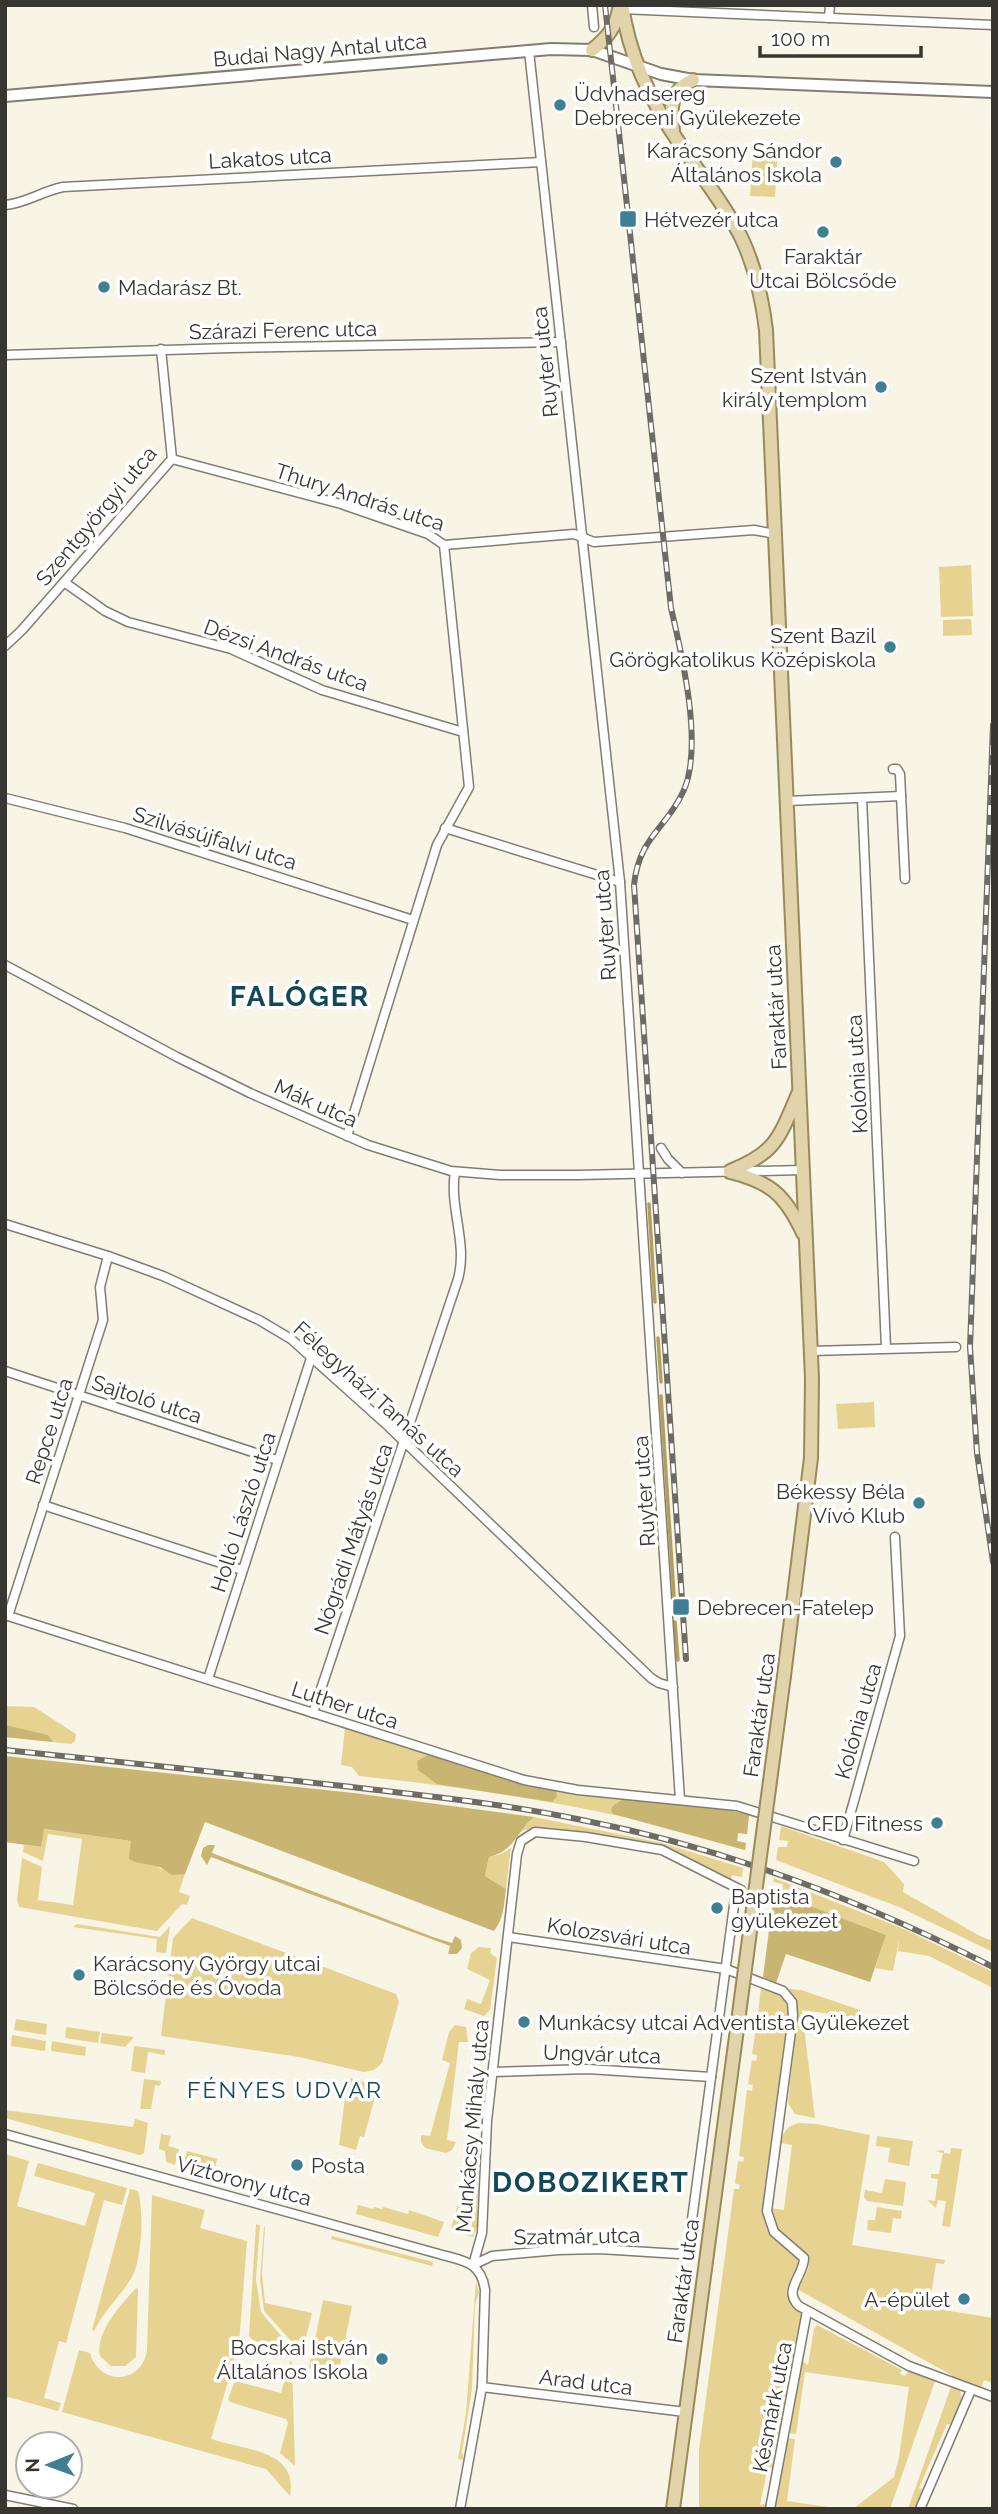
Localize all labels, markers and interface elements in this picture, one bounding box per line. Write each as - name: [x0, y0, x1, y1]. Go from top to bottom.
- scale bar: [760, 14, 921, 58]
- text: 100 m: [771, 26, 830, 51]
- street label: Budai Nagy Antal utca: [212, 28, 428, 72]
- place label: Üdvhadsereg Debreceni Gyülekezete: [574, 81, 801, 130]
- marker: Üdvhadsereg Debreceni Gyülekezete: [552, 97, 568, 113]
- place label: Karácsony Sándor Általános Iskola: [647, 138, 823, 187]
- street label: Lakatos utca: [208, 142, 332, 174]
- marker: Karácsony Sándor Általános Iskola: [828, 154, 844, 170]
- place label: Hétvezér utca: [644, 207, 779, 232]
- marker: Hétvezér utca: [618, 209, 638, 229]
- marker: Faraktár Utcai Bölcsőde: [815, 224, 831, 240]
- place label: Faraktár Utcai Bölcsőde: [749, 244, 897, 293]
- place label: Madarász Bt.: [118, 275, 242, 300]
- marker: Madarász Bt.: [96, 279, 112, 295]
- street label: Ruyter utca: [527, 305, 563, 419]
- street label: Szárazi Ferenc utca: [189, 316, 377, 344]
- place label: Szent István király templom: [722, 363, 867, 412]
- marker: Szent István király templom: [873, 379, 889, 395]
- street label: Szentgyörgyi utca: [30, 441, 162, 591]
- street label: Thury András utca: [272, 458, 448, 536]
- street label: Dézsi András utca: [200, 614, 372, 696]
- place label: Szent Bazil Görögkatolikus Középiskola: [609, 623, 876, 672]
- marker: Szent Bazil Görögkatolikus Középiskola: [882, 639, 898, 655]
- street label: Szilvásújfalvi utca: [130, 801, 300, 875]
- street label: Ruyter utca: [589, 869, 621, 981]
- street label: Faraktár utca: [760, 944, 792, 1070]
- district label: FALÓGER: [230, 980, 370, 1013]
- street label: Kolónia utca: [841, 1014, 873, 1134]
- street label: Mák utca: [270, 1074, 362, 1132]
- street label: Félegyházi Tamás utca: [289, 1316, 469, 1482]
- street label: Sajtoló utca: [89, 1369, 205, 1429]
- street label: Repce utca: [20, 1375, 78, 1487]
- street label: Holló László utca: [205, 1429, 281, 1595]
- street label: Ruyter utca: [628, 1435, 660, 1547]
- street label: Nógrádi Mátyás utca: [309, 1440, 397, 1638]
- place label: Békessy Béla Vívó Klub: [776, 1479, 905, 1528]
- marker: Békessy Béla Vívó Klub: [911, 1495, 927, 1511]
- place label: Debrecen-Fatelep: [697, 1595, 874, 1620]
- marker: Debrecen-Fatelep: [671, 1597, 691, 1617]
- street label: Faraktár utca: [738, 1651, 780, 1779]
- street label: Kolónia utca: [830, 1660, 886, 1782]
- street label: Luther utca: [288, 1676, 402, 1734]
- place label: CFD Fitness: [807, 1811, 923, 1836]
- marker: CFD Fitness: [929, 1815, 945, 1831]
- place label: Baptista gyülekezet: [731, 1884, 838, 1933]
- marker: Baptista gyülekezet: [709, 1900, 725, 1916]
- street label: Kolozsvári utca: [545, 1912, 693, 1960]
- place label: Karácsony György utcai Bölcsőde és Óvoda: [93, 1951, 321, 2000]
- marker: Karácsony György utcai Bölcsőde és Óvoda: [71, 1967, 87, 1983]
- place label: Munkácsy utcai Adventista Gyülekezet: [538, 2010, 910, 2035]
- marker: Munkácsy utcai Adventista Gyülekezet: [516, 2014, 532, 2030]
- street label: Munkácsy Mihály utca: [450, 2018, 494, 2234]
- street label: Ungvár utca: [543, 2039, 661, 2069]
- district label: FÉNYES UDVAR: [187, 2076, 383, 2103]
- street label: Víztorony utca: [174, 2151, 314, 2211]
- place label: Posta: [311, 2153, 365, 2178]
- marker: Posta: [289, 2157, 305, 2173]
- district label: DOBOZIKERT: [492, 2166, 690, 2199]
- street label: Faraktár utca: [662, 2217, 704, 2345]
- street label: Szatmár utca: [513, 2222, 641, 2250]
- place label: A-épület: [864, 2287, 950, 2312]
- marker: A-épület: [956, 2291, 972, 2307]
- place label: Bocskai István Általános Iskola: [217, 2335, 368, 2384]
- street label: Késmárk utca: [747, 2340, 797, 2474]
- marker: Bocskai István Általános Iskola: [374, 2351, 390, 2367]
- street label: Arad utca: [538, 2364, 634, 2400]
- north arrow: [14, 2430, 84, 2500]
- text: N: [21, 2458, 43, 2473]

